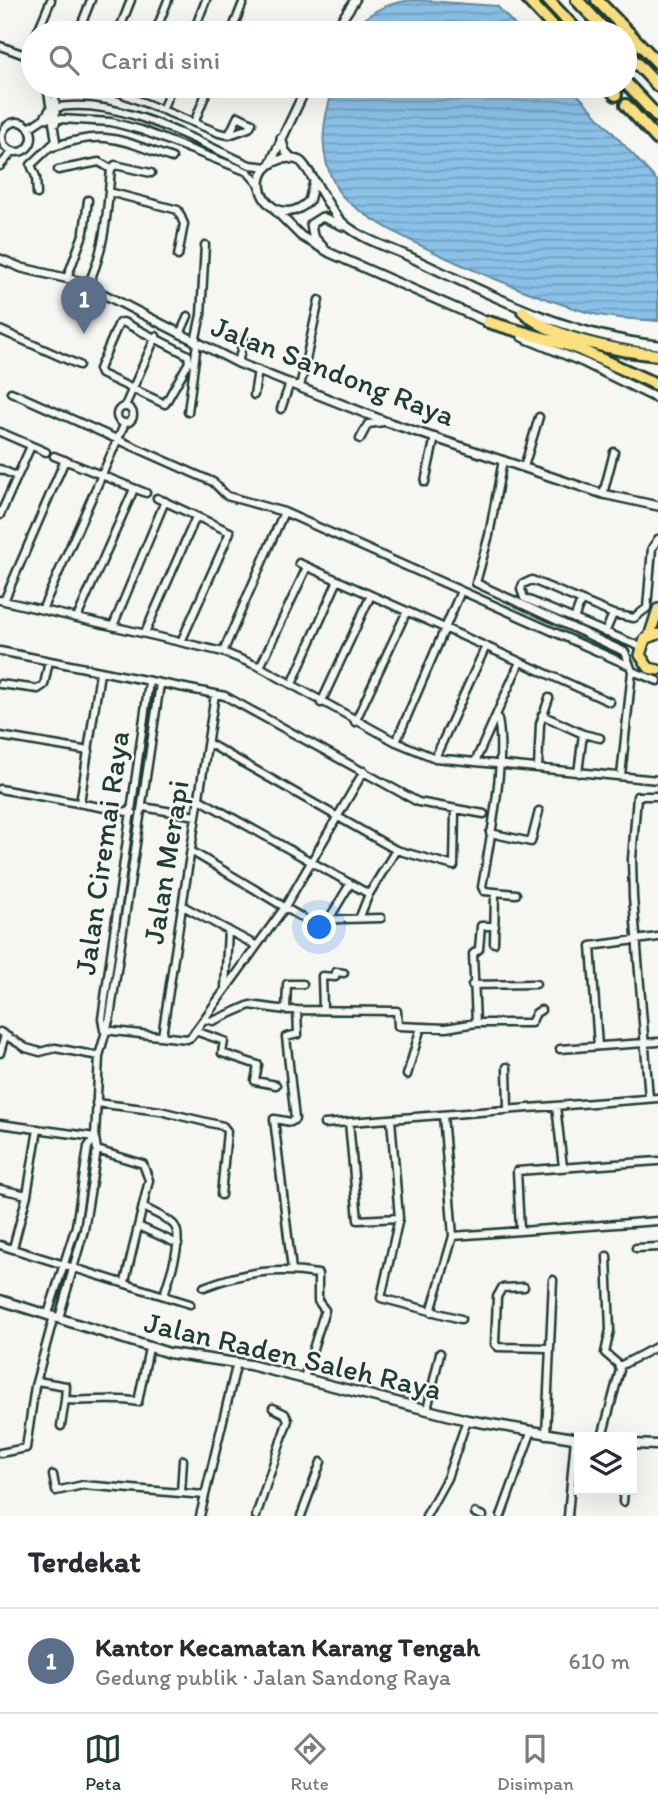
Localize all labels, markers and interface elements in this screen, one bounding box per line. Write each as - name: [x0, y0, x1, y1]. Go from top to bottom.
- search box: [21, 21, 637, 98]
- icon: search: [45, 41, 83, 79]
- text: Cari di sini: [101, 44, 220, 76]
- pin: 1: [61, 276, 107, 334]
- street label: Jalan Sandong Raya: [206, 307, 460, 434]
- street label: Jalan Ciremai Raya: [66, 728, 137, 977]
- street label: Jalan Merapi: [134, 777, 197, 946]
- your location: [302, 910, 336, 944]
- street label: Jalan Raden Saleh Raya: [141, 1303, 445, 1408]
- map controls: [574, 1432, 637, 1495]
- button: layers: [574, 1432, 637, 1495]
- text: Terdekat: [28, 1543, 141, 1580]
- text: Kantor Kecamatan Karang Tengah: [95, 1631, 480, 1663]
- text: 1: [46, 1647, 56, 1675]
- text: 610 m: [568, 1647, 630, 1675]
- text: Gedung publik · Jalan Sandong Raya: [95, 1663, 451, 1691]
- tab: Peta: [84, 1730, 122, 1795]
- tab: Rute: [291, 1730, 329, 1795]
- tab: Disimpan: [497, 1730, 574, 1795]

